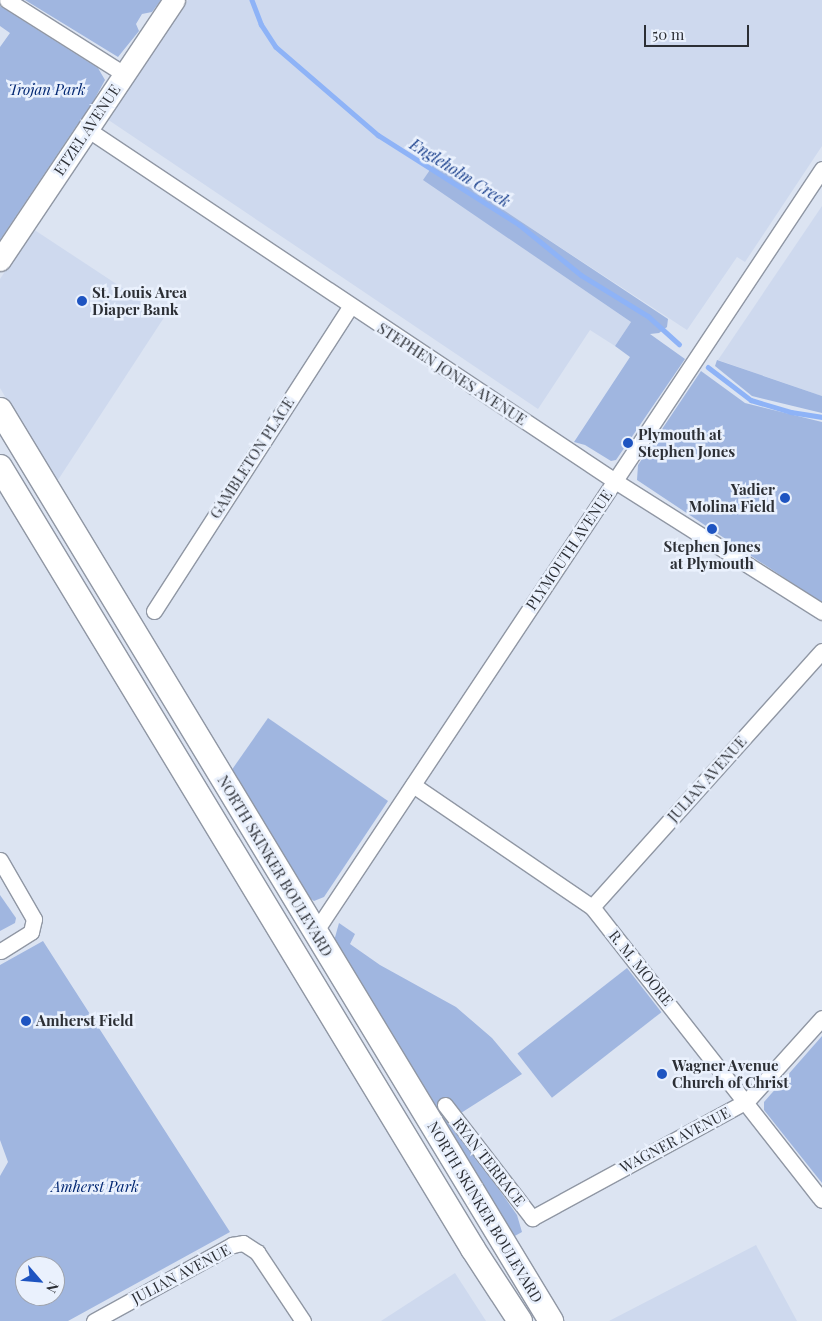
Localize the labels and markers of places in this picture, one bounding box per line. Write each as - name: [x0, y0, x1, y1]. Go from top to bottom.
- place label: St. Louis Area Diaper Bank: [92, 283, 188, 318]
- marker: St. Louis Area Diaper Bank: [76, 295, 88, 307]
- place label: Plymouth at Stephen Jones: [638, 425, 735, 460]
- marker: Plymouth at Stephen Jones: [622, 437, 634, 449]
- place label: Yadier Molina Field: [689, 480, 775, 515]
- marker: Yadier Molina Field: [779, 492, 791, 504]
- marker: Stephen Jones at Plymouth: [706, 523, 718, 535]
- place label: Stephen Jones at Plymouth: [663, 537, 761, 572]
- place label: Amherst Field: [36, 1012, 134, 1030]
- marker: Amherst Field: [20, 1015, 32, 1027]
- place label: Wagner Avenue Church of Christ: [672, 1056, 789, 1091]
- marker: Wagner Avenue Church of Christ: [656, 1068, 668, 1080]

